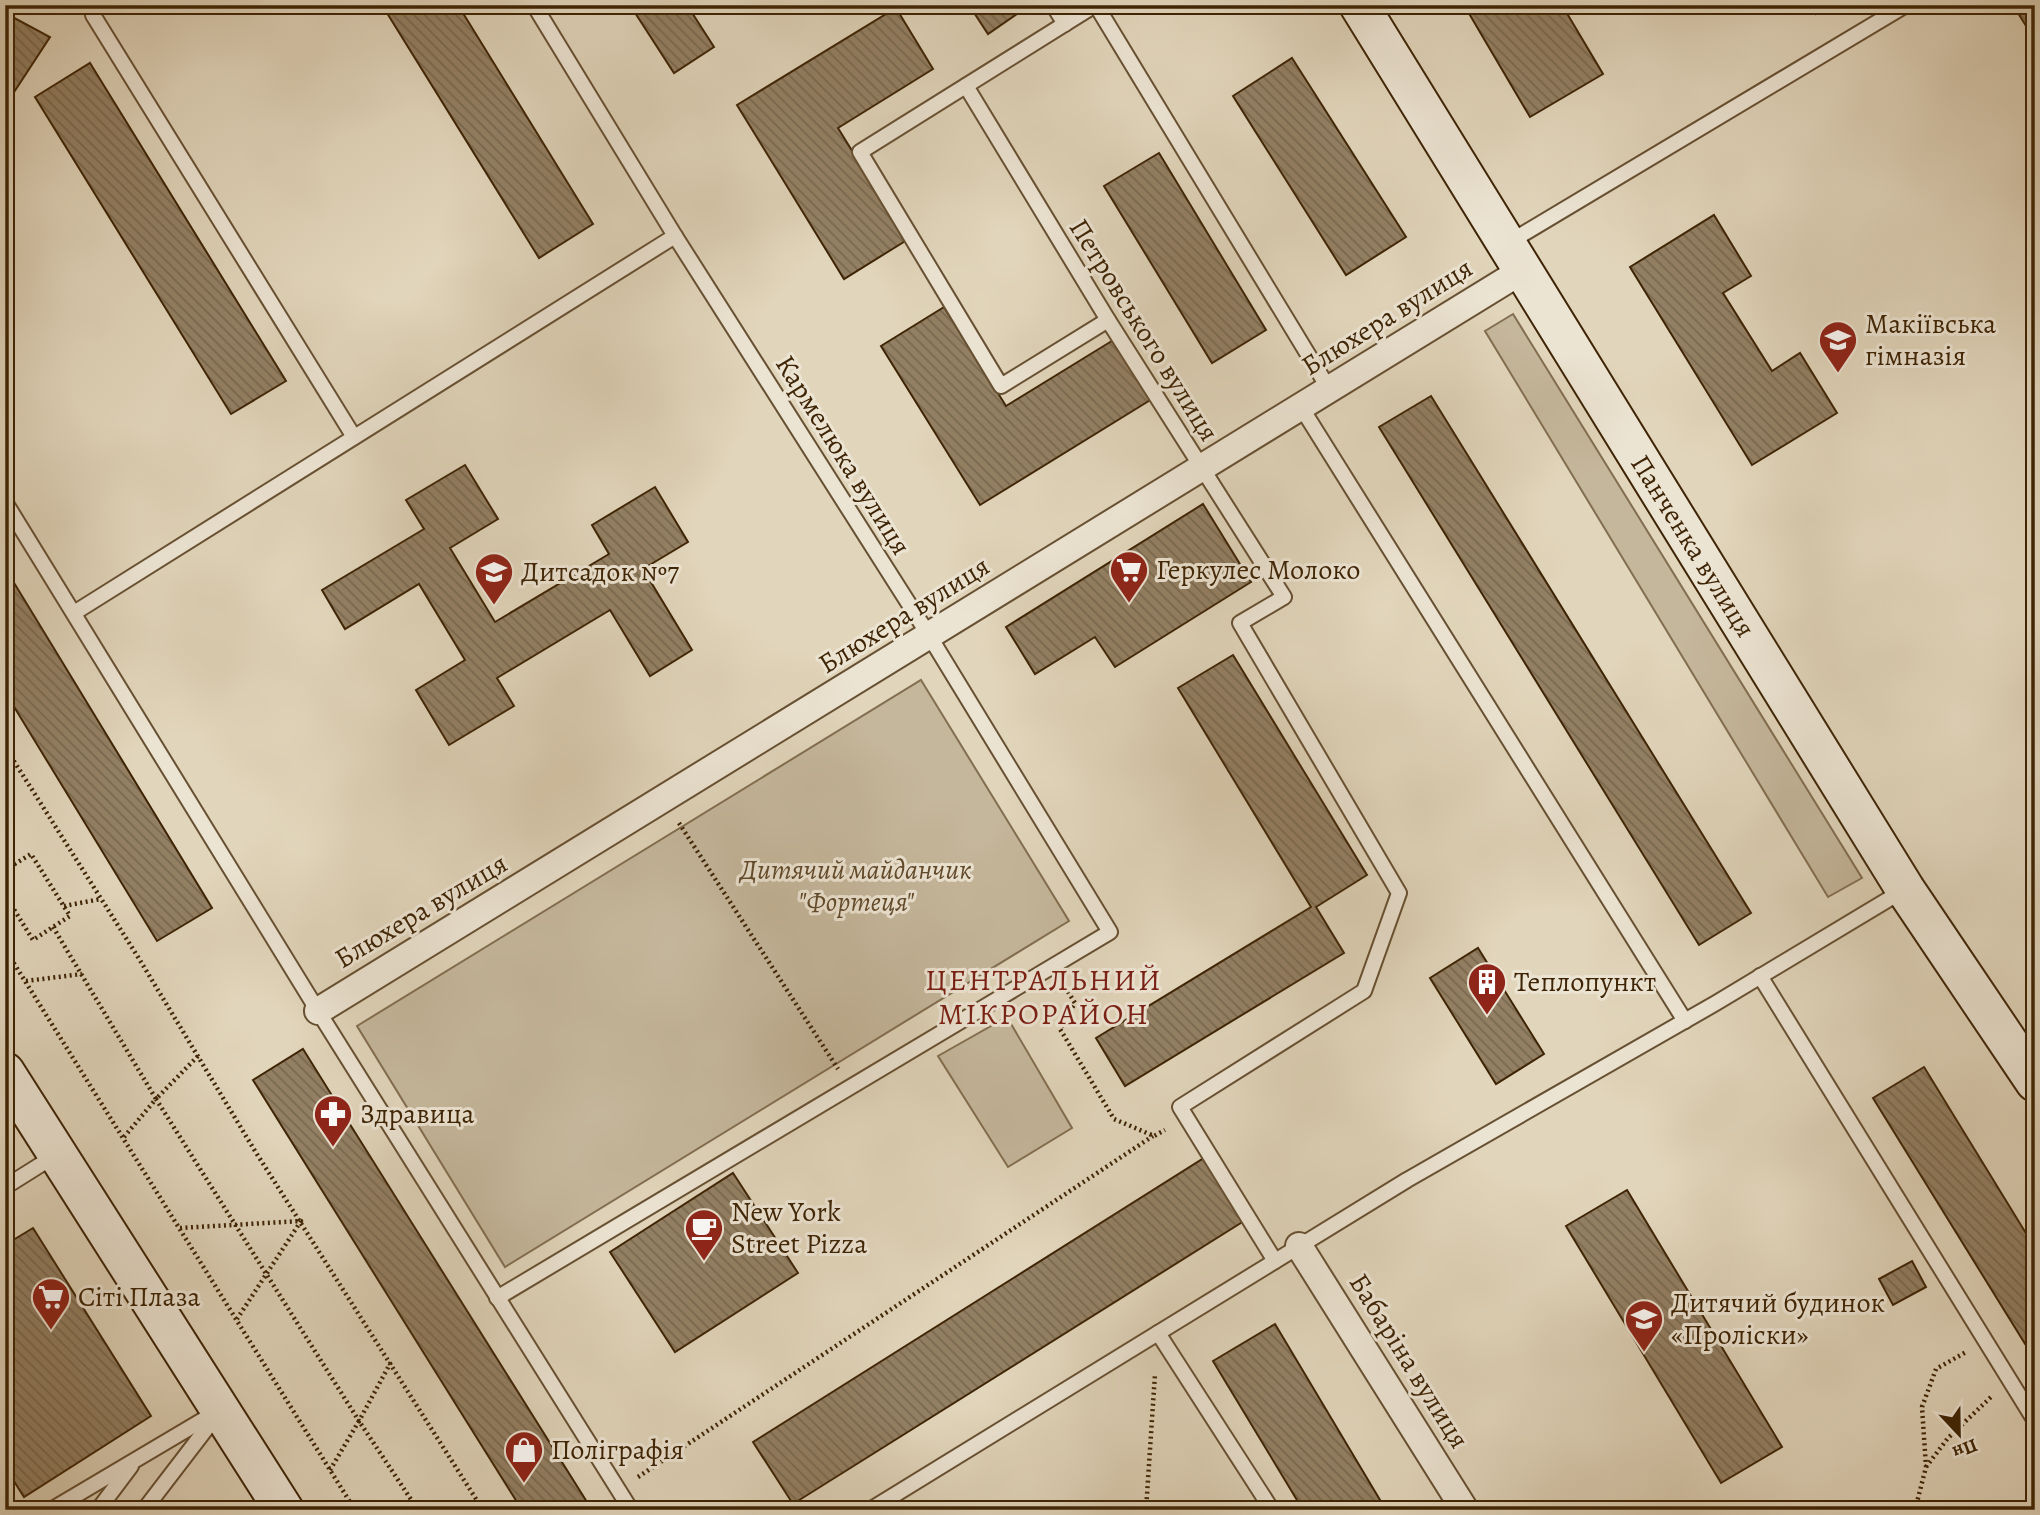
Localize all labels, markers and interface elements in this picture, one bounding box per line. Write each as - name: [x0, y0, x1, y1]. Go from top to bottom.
- street label: Петровського вулиця: [1060, 211, 1228, 449]
- street label: Блюхера вулиця: [1294, 249, 1480, 385]
- place label: Макіївська гімназія: [1865, 305, 1996, 375]
- school or university icon: Макіївська гімназія: [1817, 319, 1859, 374]
- street label: Кармелюка вулиця: [766, 348, 920, 562]
- street label: Панченка вулиця: [1622, 447, 1764, 645]
- street label: Блюхера вулиця: [811, 547, 997, 683]
- supermarket icon: Геркулес Молоко: [1108, 549, 1150, 604]
- school or university icon: Дитсадок №7: [473, 551, 515, 606]
- place label: Геркулес Молоко: [1156, 551, 1360, 589]
- place label: Дитсадок №7: [521, 553, 679, 591]
- street label: Блюхера вулиця: [328, 844, 514, 978]
- park label: Дитячий майданчик "Фортеця": [738, 851, 972, 921]
- district label: ЦЕНТРАЛЬНИЙ МІКРОРАЙОН: [925, 960, 1163, 1034]
- building icon: Теплопункт: [1466, 961, 1508, 1016]
- place label: Теплопункт: [1514, 963, 1656, 1001]
- pharmacy icon: Здравица: [312, 1093, 354, 1148]
- place label: Здравица: [360, 1095, 474, 1133]
- place label: New York Street Pizza: [731, 1193, 867, 1263]
- cafe icon: New York Street Pizza: [683, 1207, 725, 1262]
- street label: Бабаріна вулиця: [1340, 1266, 1478, 1456]
- supermarket icon: Сіті Плаза: [30, 1276, 72, 1331]
- place label: Сіті Плаза: [78, 1278, 200, 1316]
- place label: Дитячий будинок «Проліски»: [1671, 1284, 1885, 1354]
- school or university icon: Дитячий будинок «Проліски»: [1623, 1298, 1665, 1353]
- north arrow: [1924, 1400, 1994, 1470]
- shop icon: Поліграфія: [503, 1429, 545, 1484]
- place label: Поліграфія: [551, 1431, 684, 1469]
- text: Пн: [1949, 1432, 1981, 1466]

